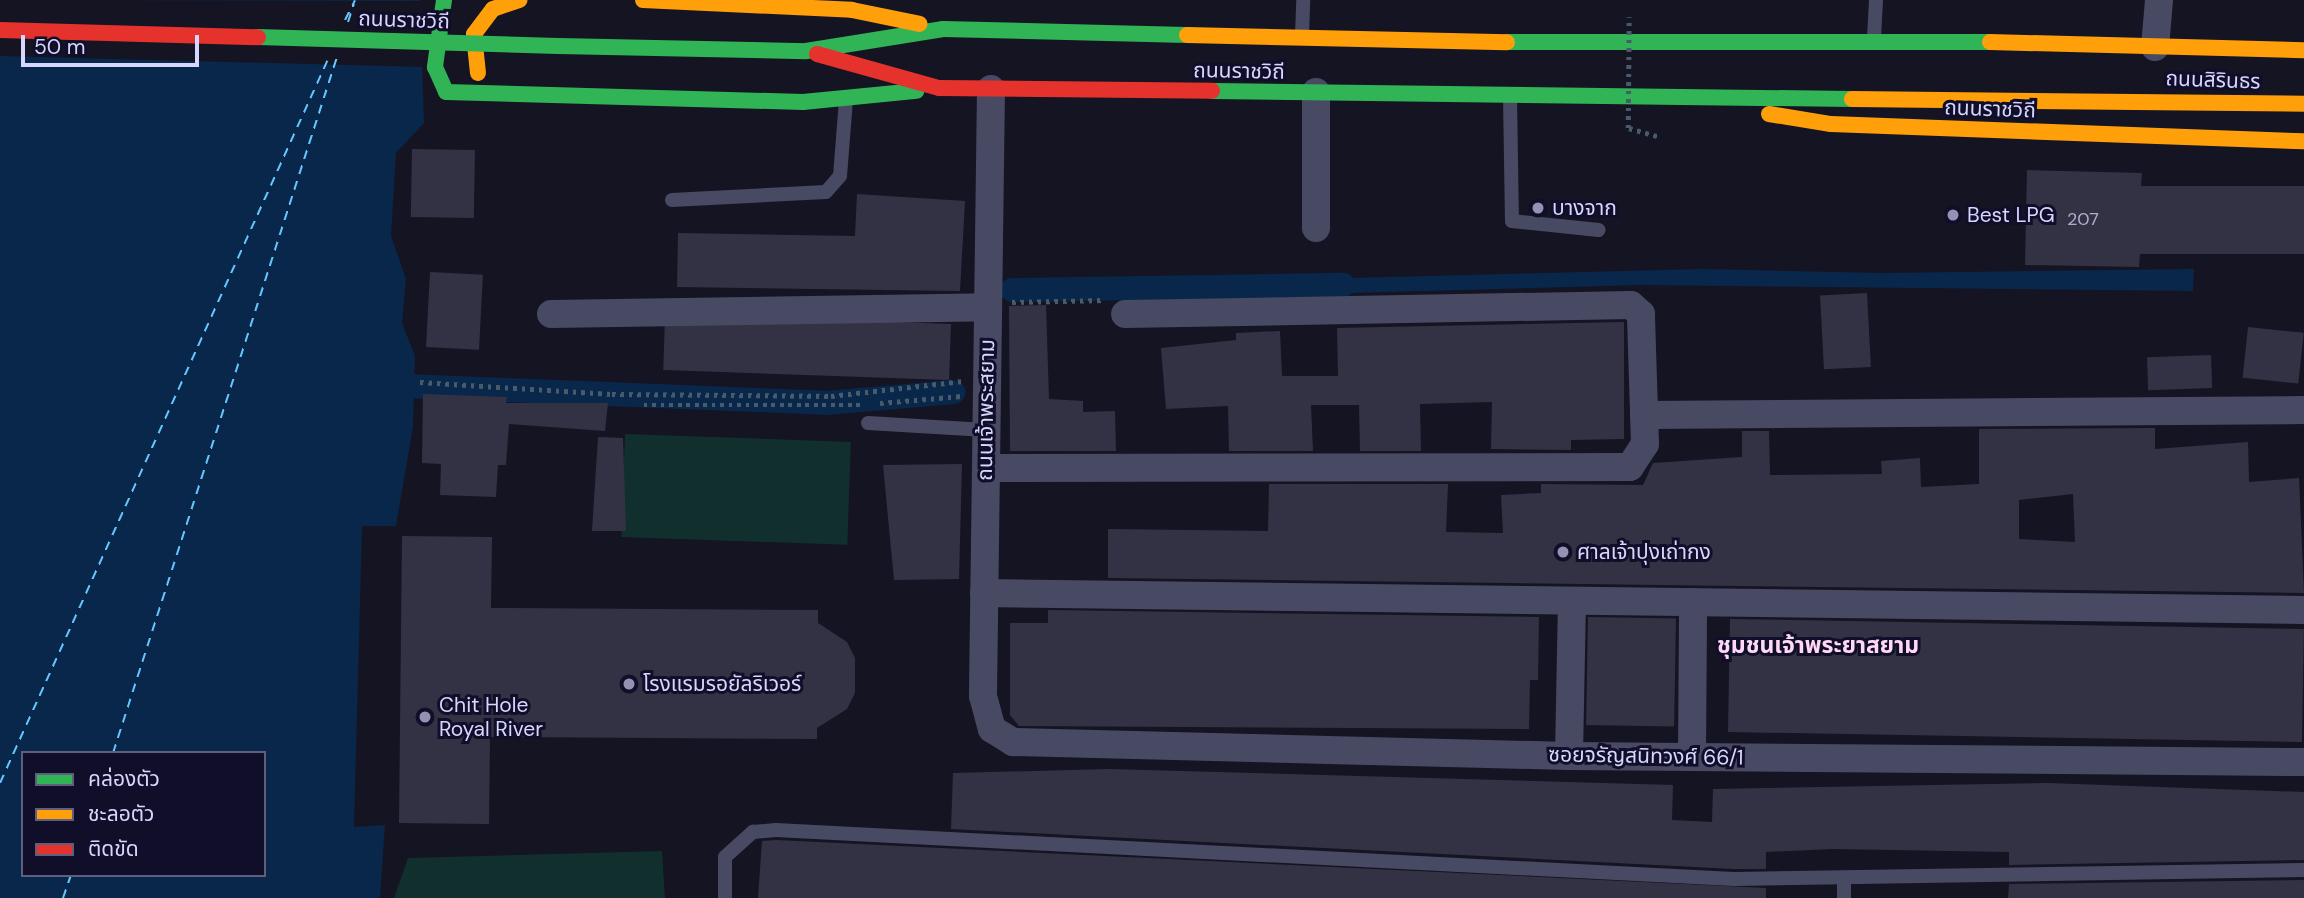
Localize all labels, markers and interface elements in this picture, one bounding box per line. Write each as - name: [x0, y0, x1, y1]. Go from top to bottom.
- street label: ถนนราชวิถี: [358, 6, 450, 34]
- scale bar: [24, 21, 203, 65]
- text: 50 m: [34, 33, 85, 61]
- street label: ถนนราชวิถี: [1193, 58, 1285, 84]
- street label: ถนนสิรินธร: [2165, 66, 2261, 94]
- street label: ถนนราชวิถี: [1944, 95, 2036, 123]
- place label: บางจาก: [1552, 195, 1617, 221]
- marker: บางจาก: [1530, 200, 1546, 216]
- place label: Best LPG: [1967, 202, 2055, 228]
- marker: Best LPG: [1945, 207, 1961, 223]
- house number: 207: [2067, 208, 2099, 230]
- street label: ถนนเจ้าพระสยาม: [972, 339, 1000, 481]
- place label: ศาลเจ้าปุงเถ่ากง: [1577, 539, 1711, 565]
- marker: ศาลเจ้าปุงเถ่ากง: [1555, 544, 1571, 560]
- district label: ชุมชนเจ้าพระยาสยาม: [1717, 631, 1919, 659]
- place label: โรงแรมรอยัลริเวอร์: [643, 671, 801, 697]
- marker: โรงแรมรอยัลริเวอร์: [621, 676, 637, 692]
- place label: Chit Hole Royal River: [439, 692, 543, 742]
- marker: Chit Hole Royal River: [417, 709, 433, 725]
- street label: ซอยจรัญสนิทวงศ์ 66/1: [1548, 742, 1744, 770]
- legend: [21, 751, 266, 877]
- text: คล่องตัว: [88, 765, 160, 793]
- text: ชะลอตัว: [88, 800, 154, 828]
- text: ติดขัด: [88, 835, 139, 863]

